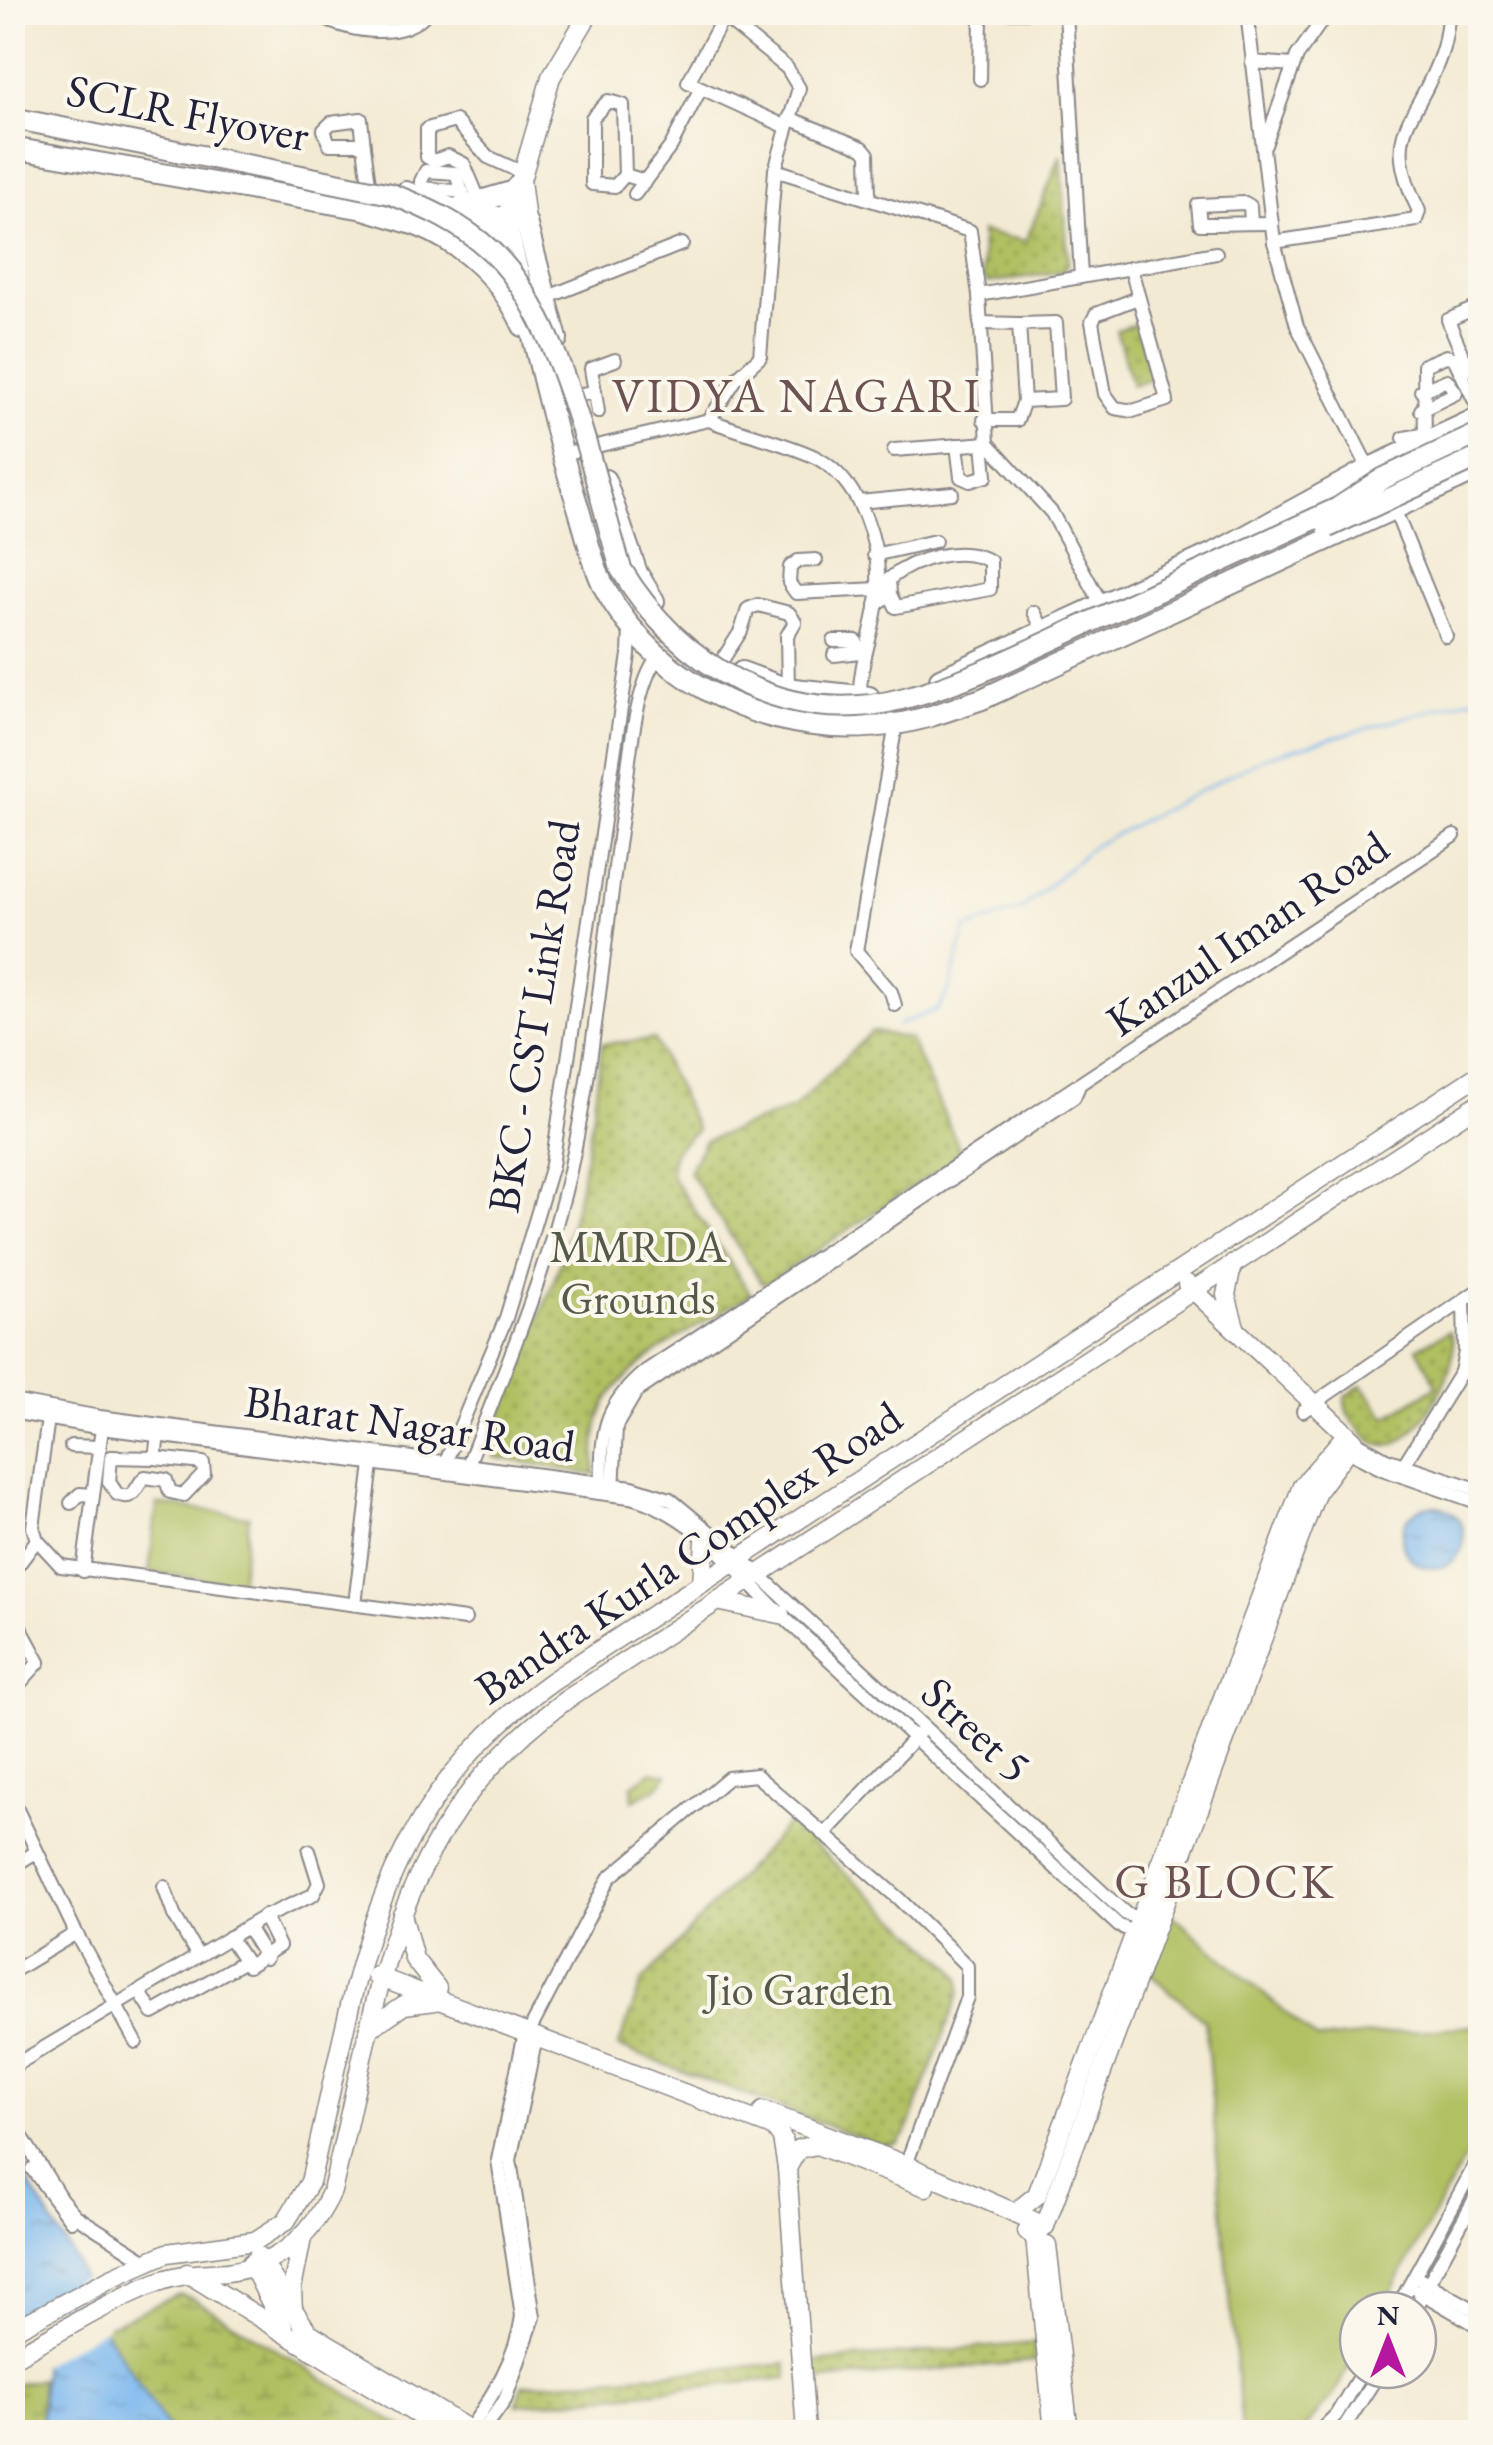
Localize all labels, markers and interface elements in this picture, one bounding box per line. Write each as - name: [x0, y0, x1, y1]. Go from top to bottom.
- street label: SCLR Flyover: [62, 60, 314, 164]
- district label: VIDYA NAGARI: [612, 364, 982, 426]
- street label: BKC - CST Link Road: [473, 815, 593, 1216]
- street label: Kanzul Iman Road: [1095, 817, 1399, 1049]
- park label: MMRDA Grounds: [550, 1217, 727, 1327]
- street label: Bharat Nagar Road: [241, 1371, 579, 1475]
- street label: Bandra Kurla Complex Road: [464, 1387, 913, 1716]
- street label: Street 5: [910, 1664, 1044, 1794]
- district label: G BLOCK: [1114, 1850, 1336, 1912]
- park label: Jio Garden: [701, 1960, 893, 2018]
- north arrow: [1338, 2290, 1438, 2390]
- text: N: [1377, 2297, 1400, 2333]

